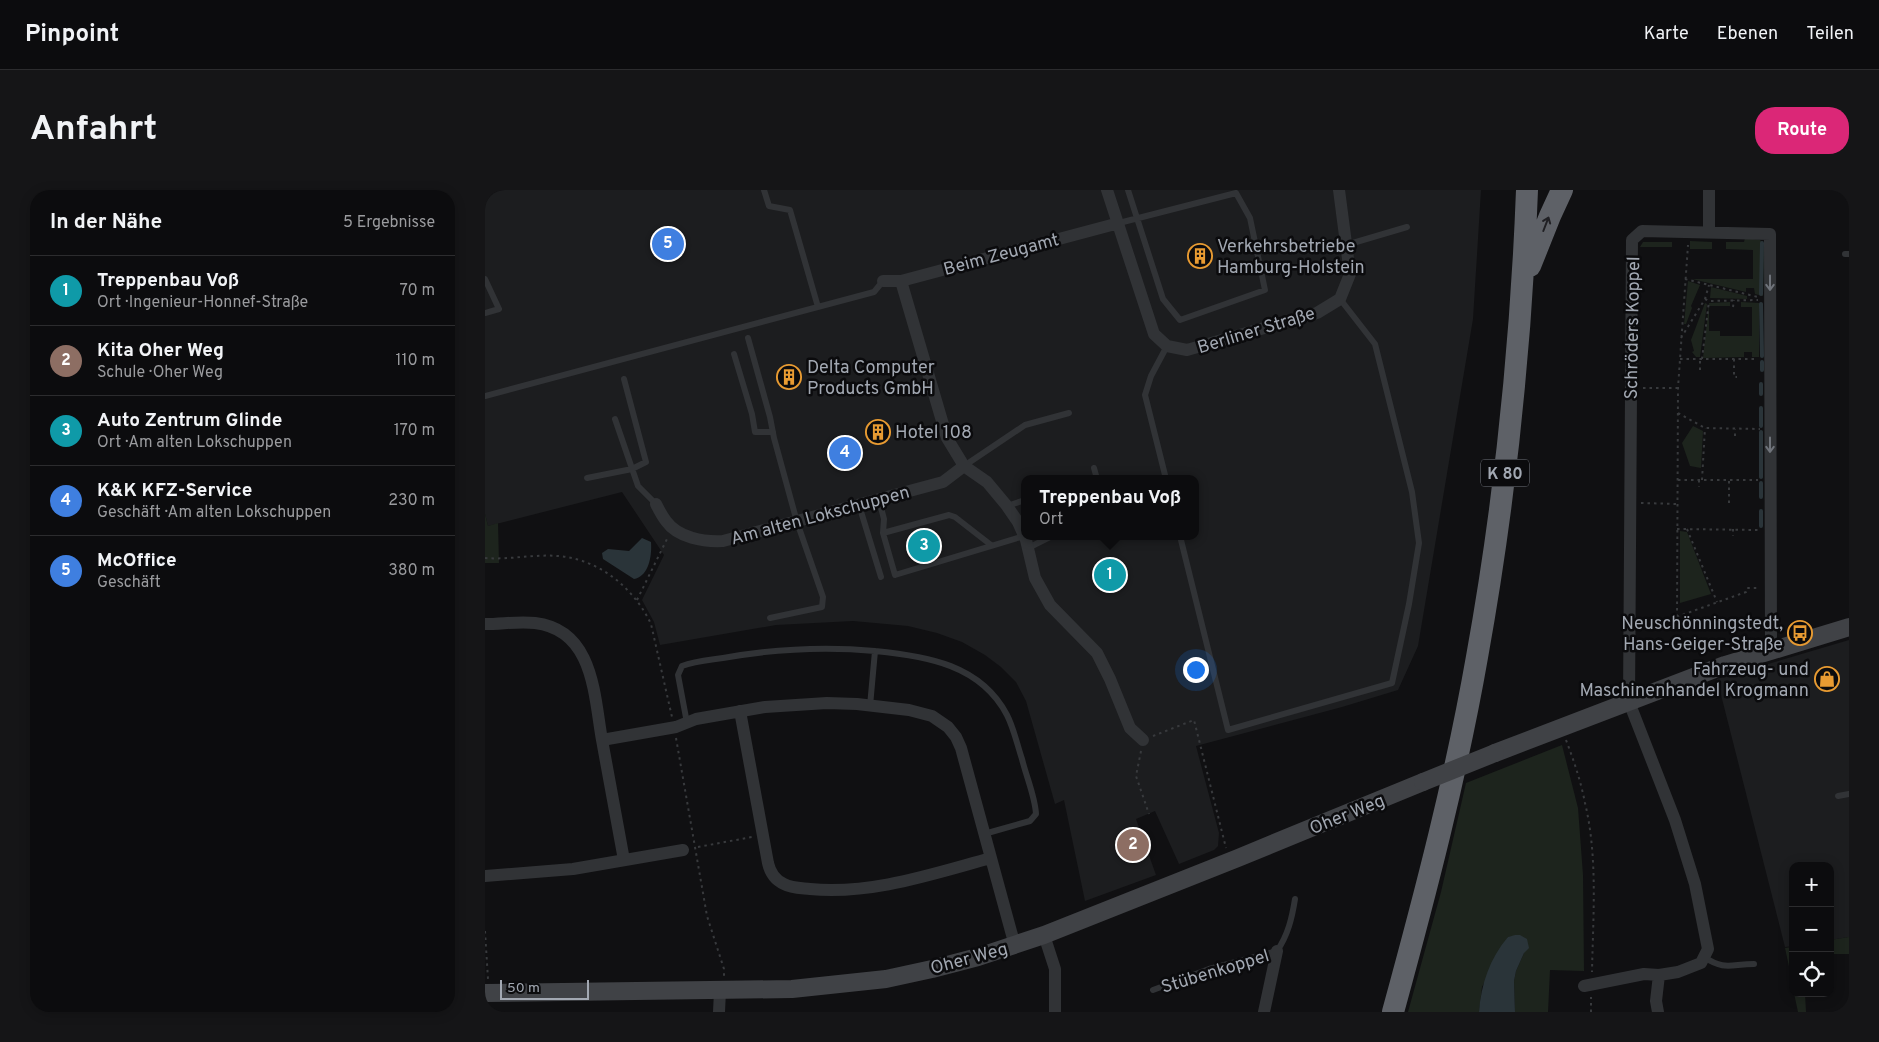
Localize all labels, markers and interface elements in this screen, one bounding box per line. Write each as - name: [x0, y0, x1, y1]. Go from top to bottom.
- text: Pinpoint: [25, 20, 119, 50]
- text: Karte: [1644, 23, 1689, 46]
- text: Ebenen: [1717, 23, 1778, 46]
- text: Teilen: [1806, 23, 1854, 46]
- button: Route: [1755, 107, 1849, 154]
- text: Anfahrt: [30, 108, 157, 152]
- text: In der Nähe: [50, 209, 162, 236]
- text: 5 Ergebnisse: [343, 213, 435, 233]
- one-way arrow: [1542, 217, 1552, 232]
- pin: 5: [652, 225, 684, 263]
- street label: Beim Zeugamt: [941, 229, 1062, 282]
- place label: Verkehrsbetriebe Hamburg-Holstein: [1217, 236, 1365, 280]
- building icon: Verkehrsbetriebe Hamburg-Holstein: [1187, 243, 1213, 269]
- street label: Schröders Koppel: [1621, 256, 1646, 400]
- text: Treppenbau Voß: [97, 269, 239, 293]
- one-way arrow: [1765, 274, 1775, 290]
- text: 1: [63, 281, 69, 301]
- text: 70 m: [400, 281, 435, 301]
- text: Ort · Ingenieur-Honnef-Straße: [97, 293, 308, 313]
- street label: Berliner Straße: [1195, 303, 1318, 360]
- text: Kita Oher Weg: [97, 339, 224, 363]
- text: 2: [61, 351, 71, 371]
- text: 110 m: [395, 351, 435, 371]
- place label: Delta Computer Products GmbH: [807, 357, 935, 401]
- text: Schule · Oher Weg: [97, 363, 223, 383]
- building icon: Delta Computer Products GmbH: [776, 364, 802, 390]
- text: Auto Zentrum Glinde: [97, 409, 282, 433]
- building icon: Hotel 108: [865, 419, 891, 445]
- text: 3: [61, 421, 71, 441]
- text: 170 m: [394, 421, 435, 441]
- place label: Hotel 108: [895, 422, 972, 445]
- text: Ort · Am alten Lokschuppen: [97, 433, 292, 453]
- pin: 4: [829, 434, 861, 472]
- one-way arrow: [1765, 436, 1775, 453]
- road number: K 80: [1481, 460, 1529, 486]
- popup: [1021, 475, 1199, 540]
- text: K&K KFZ-Service: [97, 479, 252, 503]
- street label: Am alten Lokschuppen: [728, 481, 912, 551]
- text: Treppenbau Voß: [1039, 486, 1181, 510]
- text: 4: [61, 491, 71, 511]
- text: 230 m: [388, 491, 435, 511]
- text: Geschäft · Am alten Lokschuppen: [97, 503, 331, 523]
- text: Ort: [1039, 510, 1063, 530]
- pin: 3: [908, 527, 940, 565]
- text: McOffice: [97, 549, 177, 573]
- pin: 1: [1094, 556, 1126, 594]
- text: 5: [61, 561, 71, 581]
- text: 380 m: [388, 561, 435, 581]
- text: Geschäft: [97, 573, 161, 593]
- place label: Neuschönningstedt, Hans-Geiger-Straße: [1621, 613, 1783, 657]
- bus stop icon: Neuschönningstedt, Hans-Geiger-Straße: [1787, 620, 1813, 646]
- your location: [1183, 657, 1209, 683]
- place label: Fahrzeug- und Maschinenhandel Krogmann: [1580, 659, 1809, 703]
- shop icon: Fahrzeug- und Maschinenhandel Krogmann: [1814, 666, 1840, 692]
- street label: Oher Weg: [1307, 790, 1389, 841]
- pin: 2: [1117, 826, 1149, 864]
- map controls: [1789, 862, 1834, 997]
- button: +: [1789, 862, 1834, 907]
- button: −: [1789, 907, 1834, 952]
- street label: Oher Weg: [928, 938, 1011, 981]
- street label: Stübenkoppel: [1159, 945, 1272, 1000]
- button: locate: [1789, 952, 1834, 997]
- scale bar: [500, 977, 589, 1000]
- text: 50 m: [507, 980, 540, 997]

